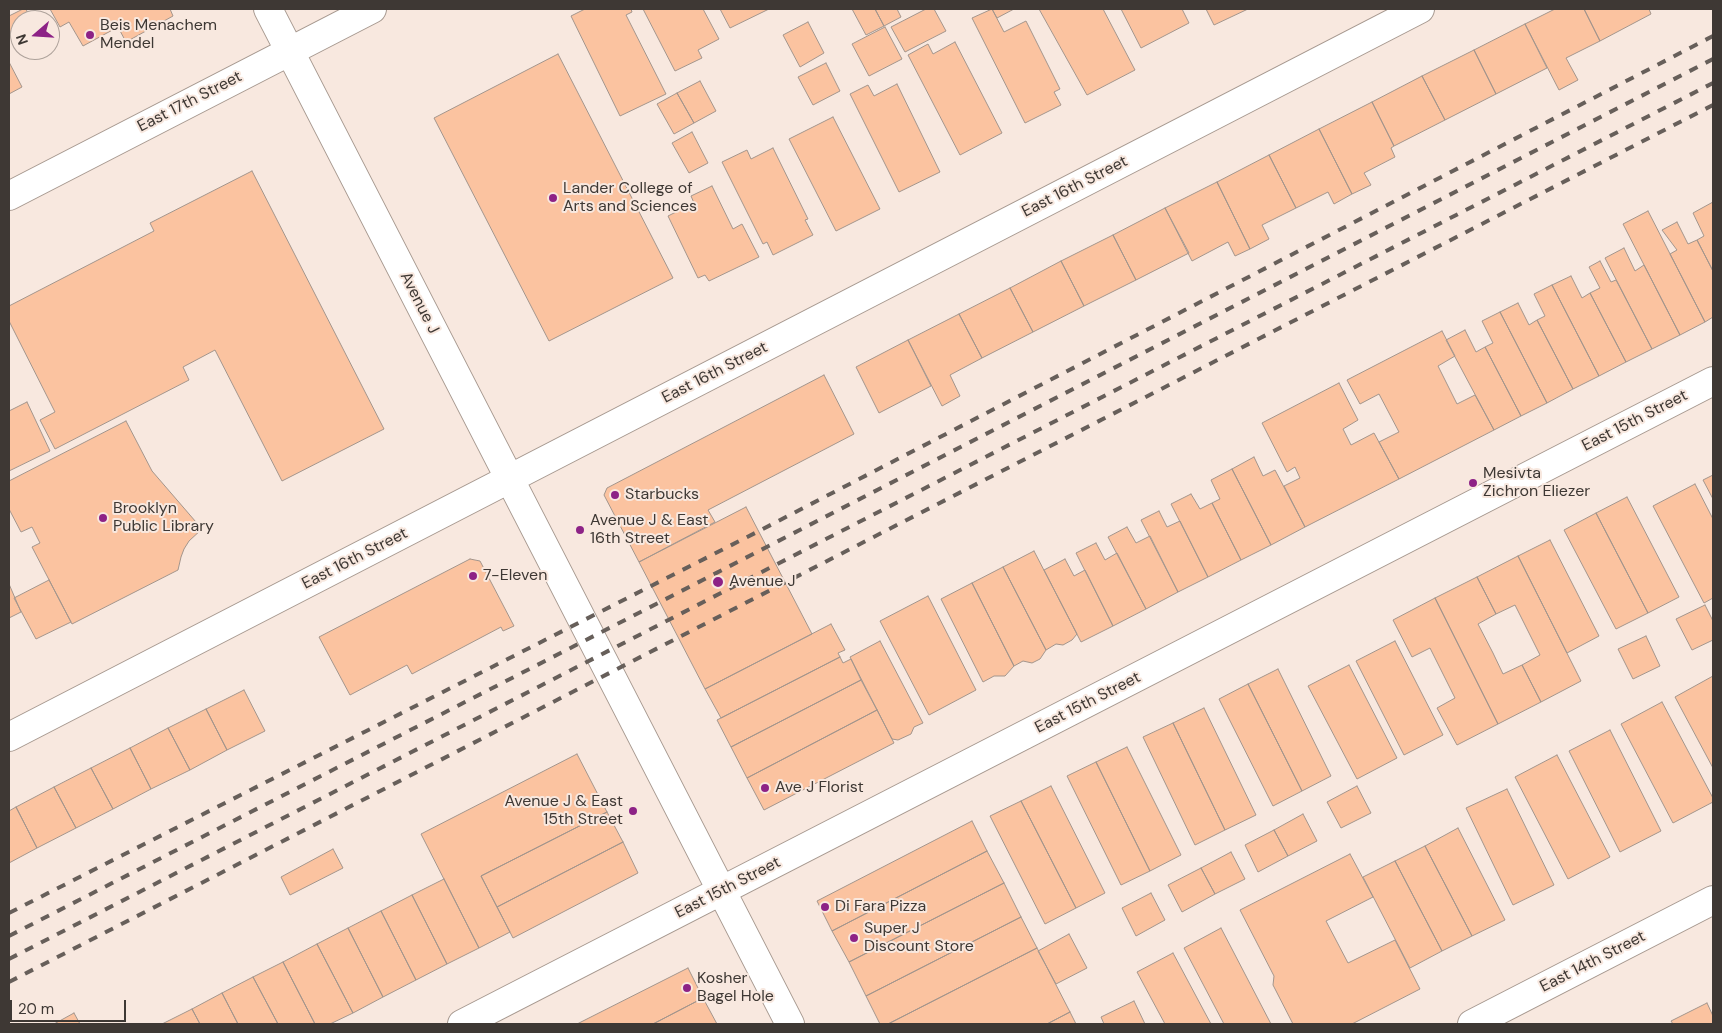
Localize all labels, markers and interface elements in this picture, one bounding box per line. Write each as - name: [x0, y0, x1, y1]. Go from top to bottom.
- north arrow: [10, 10, 60, 60]
- place label: Beis Menachem Mendel: [100, 16, 217, 54]
- marker: Beis Menachem Mendel: [84, 29, 96, 41]
- text: N: [12, 32, 32, 47]
- street label: East 17th Street: [135, 67, 245, 137]
- street label: East 16th Street: [1019, 152, 1131, 222]
- place label: Lander College of Arts and Sciences: [563, 179, 697, 217]
- marker: Lander College of Arts and Sciences: [547, 192, 559, 204]
- street label: Avenue J: [395, 269, 443, 337]
- street label: East 16th Street: [659, 338, 771, 408]
- street label: East 15th Street: [1579, 386, 1691, 456]
- place label: Mesivta Zichron Eliezer: [1483, 464, 1590, 502]
- marker: Mesivta Zichron Eliezer: [1467, 477, 1479, 489]
- place label: Starbucks: [625, 485, 699, 505]
- marker: Starbucks: [609, 489, 621, 501]
- place label: Brooklyn Public Library: [113, 499, 214, 537]
- place label: Avenue J & East 16th Street: [590, 511, 709, 549]
- marker: Brooklyn Public Library: [97, 512, 109, 524]
- street label: East 16th Street: [299, 524, 411, 594]
- marker: Avenue J & East 16th Street: [574, 524, 586, 536]
- place label: 7-Eleven: [483, 566, 547, 586]
- marker: 7-Eleven: [467, 570, 479, 582]
- place label: Avenue J: [729, 572, 796, 592]
- marker: Avenue J: [711, 575, 725, 589]
- street label: East 15th Street: [1032, 668, 1144, 738]
- place label: Ave J Florist: [775, 778, 864, 798]
- marker: Ave J Florist: [759, 782, 771, 794]
- place label: Avenue J & East 15th Street: [504, 792, 623, 830]
- marker: Avenue J & East 15th Street: [627, 805, 639, 817]
- street label: East 15th Street: [672, 853, 784, 923]
- place label: Di Fara Pizza: [835, 897, 926, 917]
- marker: Di Fara Pizza: [819, 901, 831, 913]
- place label: Super J Discount Store: [864, 919, 974, 957]
- street label: East 14th Street: [1537, 927, 1649, 997]
- marker: Super J Discount Store: [848, 932, 860, 944]
- place label: Kosher Bagel Hole: [697, 969, 774, 1007]
- marker: Kosher Bagel Hole: [681, 982, 693, 994]
- scale bar: [12, 990, 129, 1022]
- text: 20 m: [18, 999, 54, 1019]

